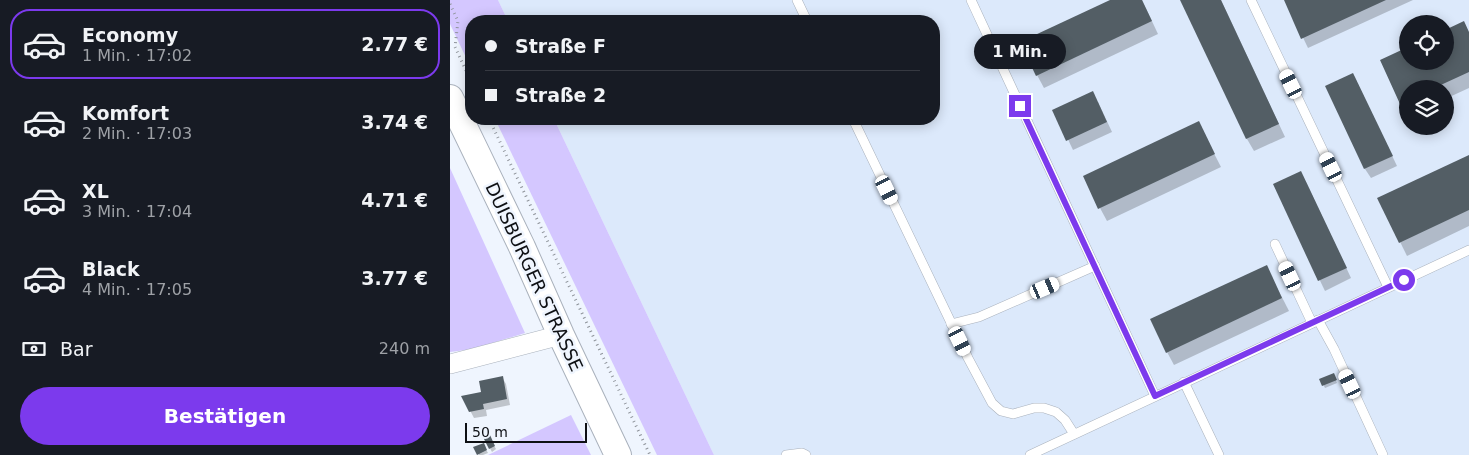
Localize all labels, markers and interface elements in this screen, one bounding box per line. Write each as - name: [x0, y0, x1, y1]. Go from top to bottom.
- map controls: [1399, 15, 1454, 135]
- button: locate: [1399, 15, 1454, 70]
- icon: car: [22, 22, 67, 67]
- text: Economy: [82, 24, 178, 46]
- text: 2.77 €: [361, 33, 428, 55]
- callout: 1 Min.: [974, 34, 1066, 68]
- text: Straße F: [515, 35, 606, 57]
- text: 1 Min.: [992, 42, 1048, 61]
- text: 1 Min. · 17:02: [82, 46, 192, 65]
- car: [1277, 67, 1304, 101]
- button: layers: [1399, 80, 1454, 135]
- text: Straße 2: [515, 84, 606, 106]
- route end: [1009, 95, 1031, 117]
- icon: car: [22, 100, 67, 145]
- text: Komfort: [82, 102, 169, 124]
- text: 3.74 €: [361, 111, 428, 133]
- text: 2 Min. · 17:03: [82, 124, 192, 143]
- car: [1317, 150, 1344, 184]
- car: [873, 173, 900, 207]
- icon: car: [22, 178, 67, 223]
- street label: DUISBURGER STRASSE: [481, 179, 588, 375]
- text: XL: [82, 180, 109, 202]
- text: 4.71 €: [361, 189, 428, 211]
- text: 3 Min. · 17:04: [82, 202, 192, 221]
- icon: car: [22, 256, 67, 301]
- text: Black: [82, 258, 140, 280]
- car: [1276, 259, 1303, 293]
- text: 3.77 €: [361, 267, 428, 289]
- route start: [1393, 269, 1415, 291]
- car: [1028, 275, 1061, 301]
- text: 4 Min. · 17:05: [82, 280, 192, 299]
- car: [946, 324, 973, 358]
- icon: cash: [20, 335, 48, 363]
- text: Bar: [60, 338, 93, 360]
- text: 240 m: [379, 339, 430, 358]
- car: [1336, 367, 1363, 401]
- button: Bestätigen: [20, 387, 430, 445]
- scale bar: [465, 420, 588, 443]
- text: 50 m: [472, 424, 508, 440]

